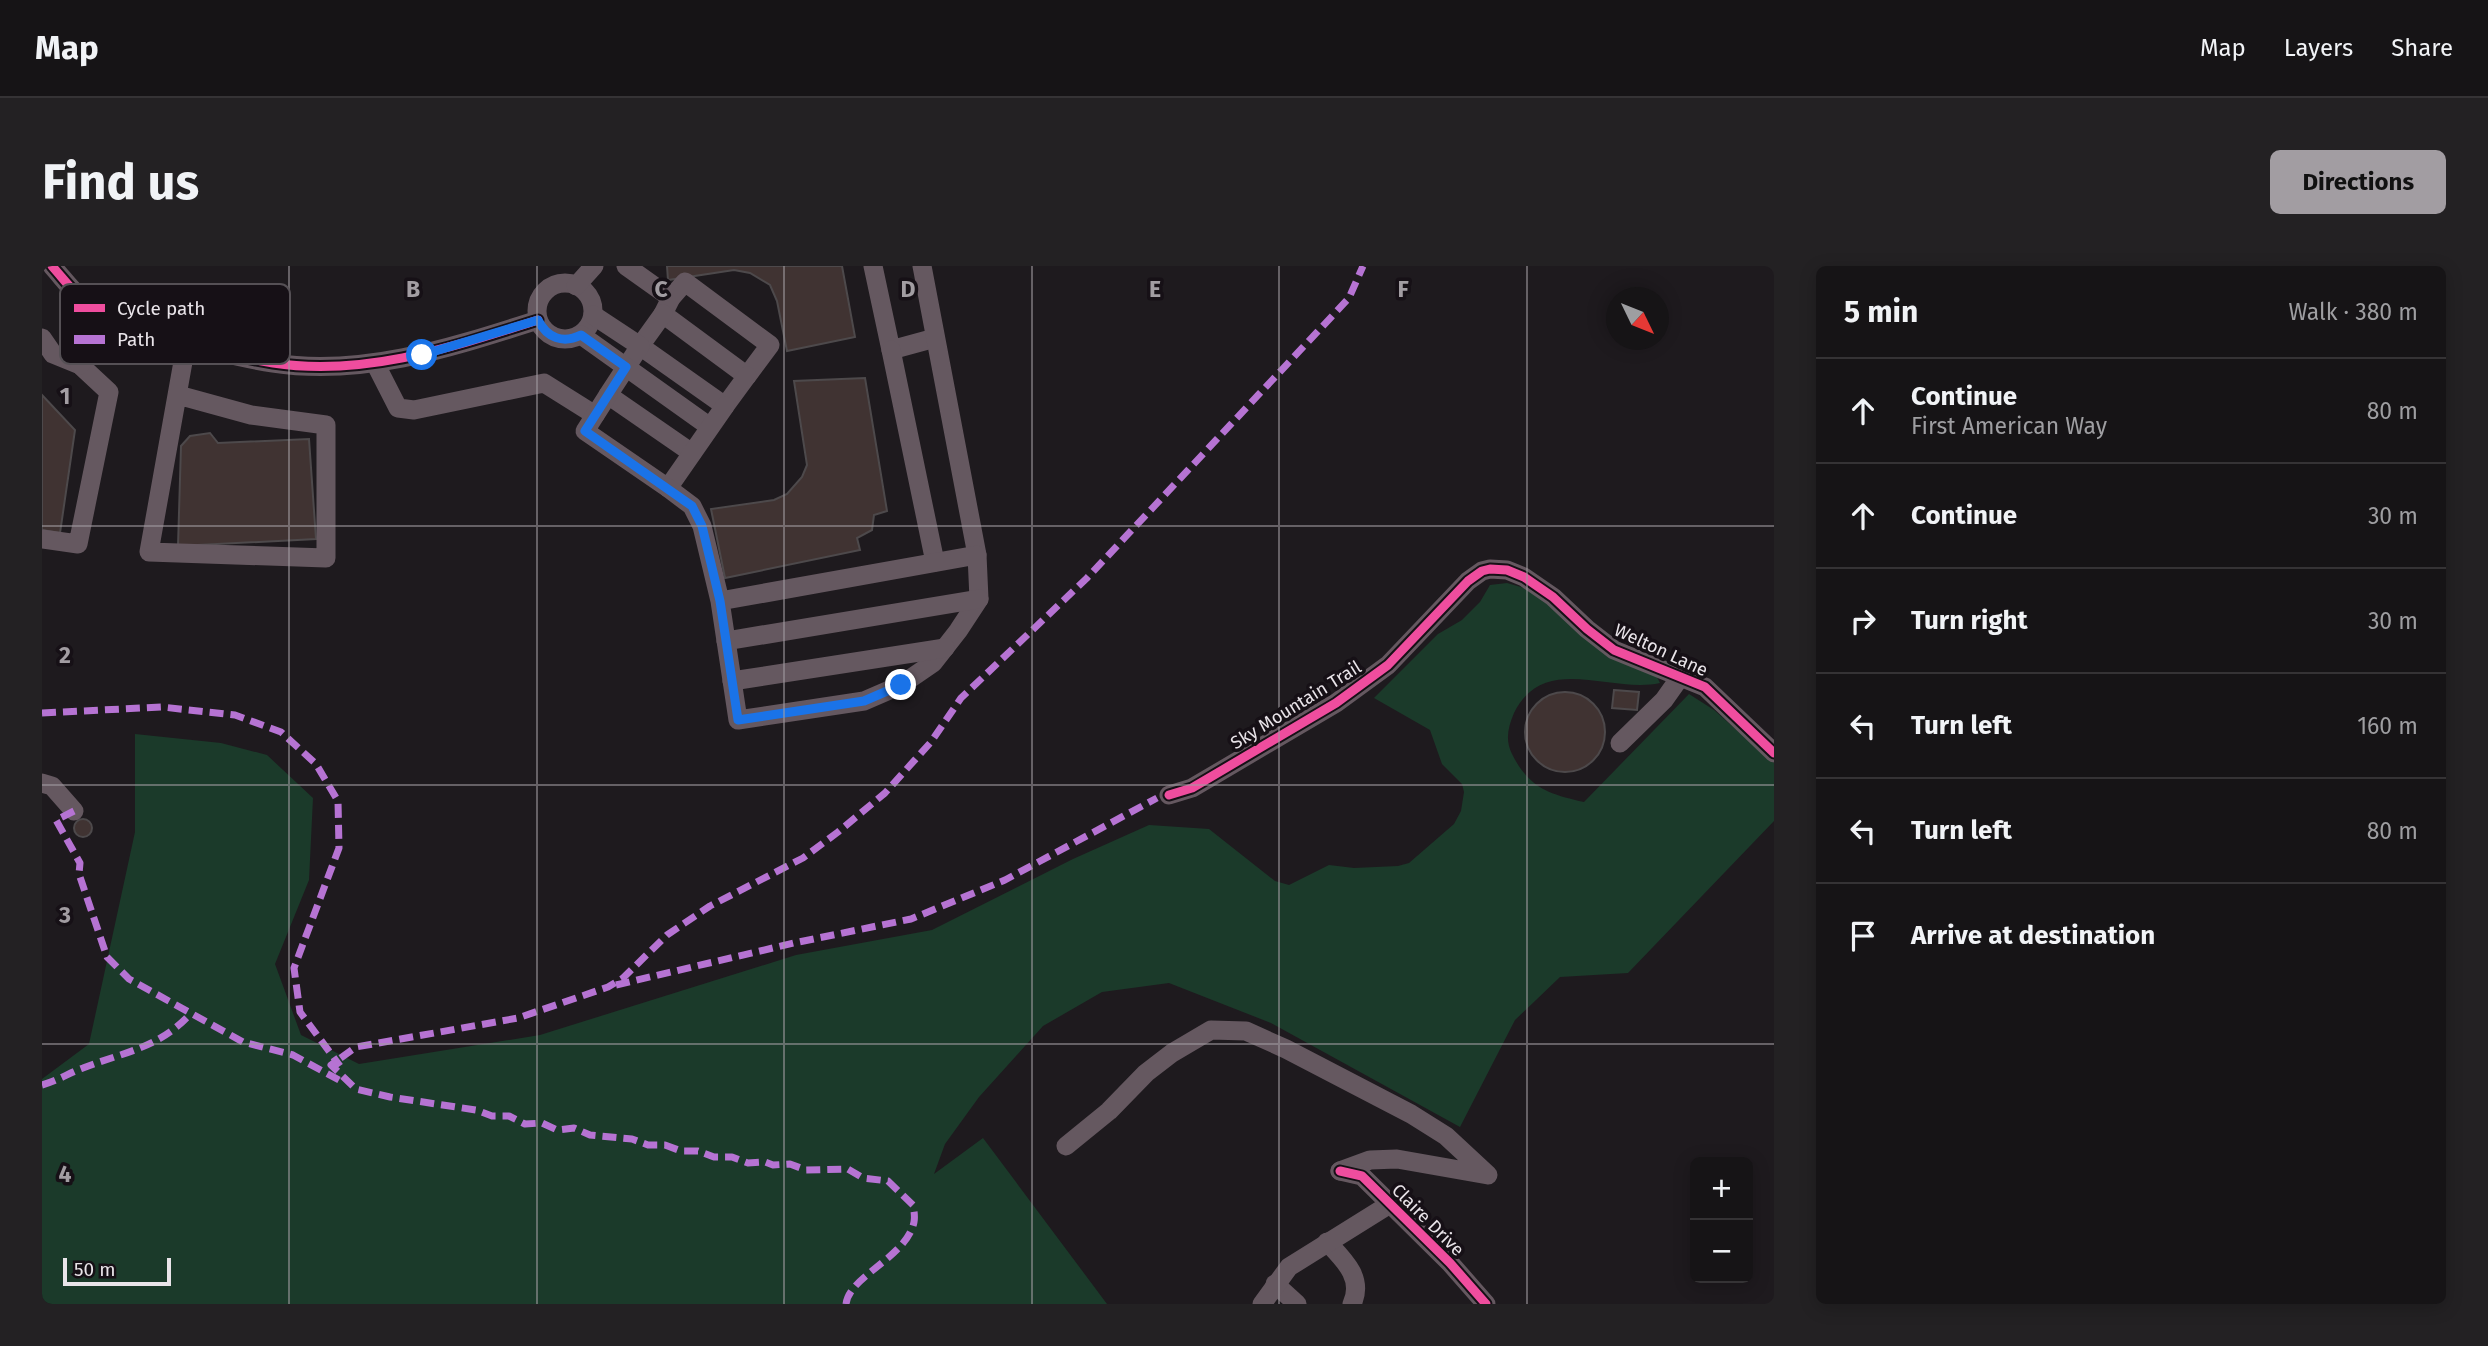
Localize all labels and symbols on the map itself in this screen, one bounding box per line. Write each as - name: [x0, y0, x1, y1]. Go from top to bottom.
- text: B: [406, 275, 420, 303]
- text: C: [654, 275, 668, 303]
- text: D: [901, 275, 916, 303]
- text: E: [1149, 275, 1161, 303]
- text: F: [1397, 275, 1409, 303]
- legend: [60, 284, 290, 364]
- north arrow: [1606, 287, 1669, 350]
- text: Cycle path: [117, 297, 205, 320]
- text: Path: [117, 328, 155, 351]
- route start: [406, 339, 437, 370]
- text: 1: [60, 382, 70, 410]
- street label: Welton Lane: [1611, 619, 1711, 681]
- text: 2: [59, 641, 71, 669]
- street label: Sky Mountain Trail: [1227, 656, 1365, 754]
- route end: [885, 669, 916, 700]
- text: 3: [58, 901, 71, 929]
- text: 4: [59, 1160, 72, 1188]
- street label: Claire Drive: [1387, 1179, 1469, 1261]
- scale bar: [63, 1255, 172, 1287]

